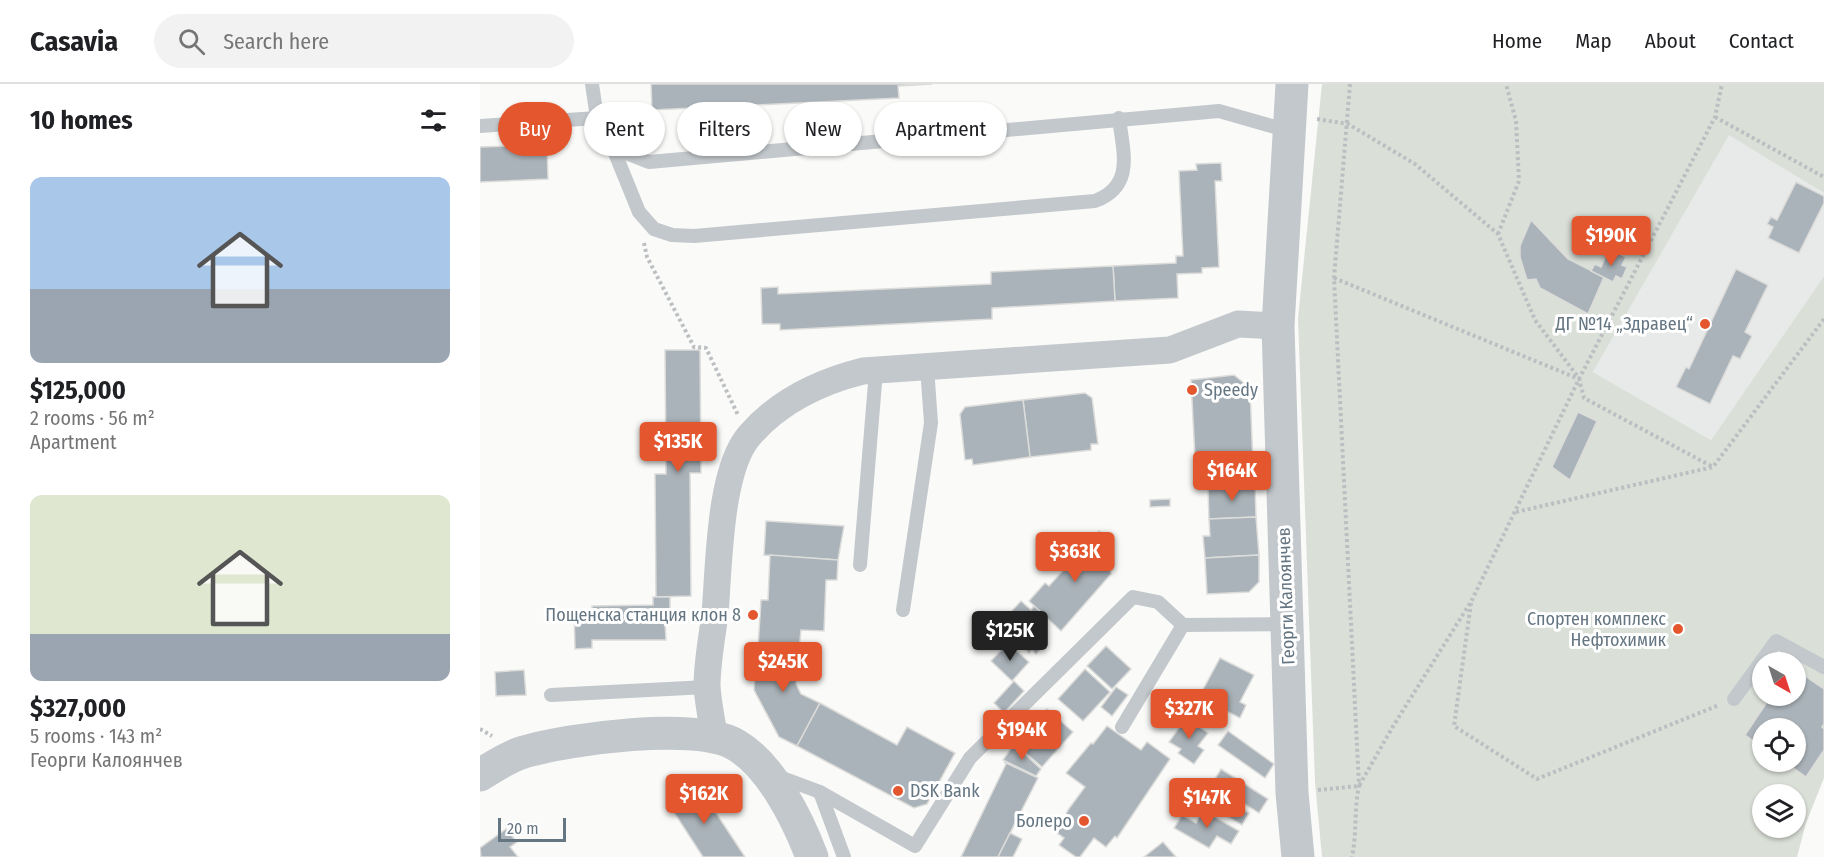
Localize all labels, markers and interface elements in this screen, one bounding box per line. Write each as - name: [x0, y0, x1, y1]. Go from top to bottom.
- search box: [154, 14, 574, 68]
- text: Casavia: [30, 25, 118, 58]
- icon: search: [175, 25, 208, 58]
- text: Search here: [223, 28, 329, 55]
- text: Home: [1492, 28, 1542, 54]
- text: Map: [1575, 28, 1612, 54]
- text: About: [1645, 28, 1696, 54]
- text: Contact: [1729, 28, 1794, 54]
- chip: Buy: [498, 102, 572, 156]
- chip: Rent: [584, 102, 665, 156]
- chip: Filters: [677, 102, 772, 156]
- chip: New: [784, 102, 862, 156]
- chip: Apartment: [874, 102, 1007, 156]
- icon: filters: [417, 104, 450, 137]
- text: 10 homes: [30, 105, 133, 136]
- icon: home: [186, 216, 294, 324]
- pin: $190K: [1569, 216, 1653, 267]
- text: $190K: [1586, 223, 1636, 247]
- place label: ДГ №14 „Здравец“: [1554, 313, 1693, 335]
- marker: ДГ №14 „Здравец“: [1698, 317, 1712, 331]
- text: $125,000: [30, 375, 126, 406]
- place label: Speedy: [1204, 379, 1258, 401]
- marker: Speedy: [1185, 383, 1199, 397]
- text: 2 rooms · 56 m²: [30, 406, 155, 430]
- pin: $135K: [636, 422, 720, 473]
- text: $135K: [654, 429, 702, 453]
- text: Apartment: [30, 430, 117, 454]
- pin: $164K: [1190, 451, 1274, 502]
- text: $164K: [1207, 458, 1257, 482]
- street label: Георги Калоянчев: [1273, 527, 1299, 665]
- pin: $363K: [1033, 532, 1117, 583]
- icon: home: [186, 534, 294, 642]
- text: $363K: [1050, 539, 1100, 563]
- place label: Пощенска станция клон 8: [545, 604, 741, 626]
- marker: Пощенска станция клон 8: [746, 608, 760, 622]
- place label: Спортен комплекс Нефтохимик: [1527, 608, 1667, 651]
- pin: $125K: [968, 611, 1052, 662]
- text: $125K: [986, 618, 1034, 642]
- marker: Спортен комплекс Нефтохимик: [1671, 622, 1685, 636]
- pin: $245K: [741, 642, 825, 693]
- text: $245K: [758, 649, 808, 673]
- north arrow: [1752, 652, 1806, 706]
- map controls: [1752, 652, 1806, 838]
- pin: $327K: [1147, 689, 1231, 740]
- text: $327,000: [30, 693, 126, 724]
- text: $327K: [1165, 696, 1213, 720]
- pin: $194K: [980, 710, 1064, 761]
- text: $194K: [997, 717, 1047, 741]
- button: locate: [1752, 718, 1806, 772]
- text: 5 rooms · 143 m²: [30, 724, 162, 748]
- text: Георги Калоянчев: [30, 748, 183, 772]
- pin: $162K: [662, 774, 746, 825]
- pin: $147K: [1165, 778, 1249, 829]
- place label: DSK Bank: [910, 780, 980, 802]
- text: $162K: [680, 781, 728, 805]
- marker: DSK Bank: [891, 784, 905, 798]
- button: layers: [1752, 784, 1806, 838]
- text: $147K: [1183, 785, 1231, 809]
- place label: Болеро: [1016, 810, 1072, 832]
- marker: Болеро: [1077, 814, 1091, 828]
- scale bar: [498, 815, 566, 842]
- text: 20 m: [507, 819, 538, 838]

